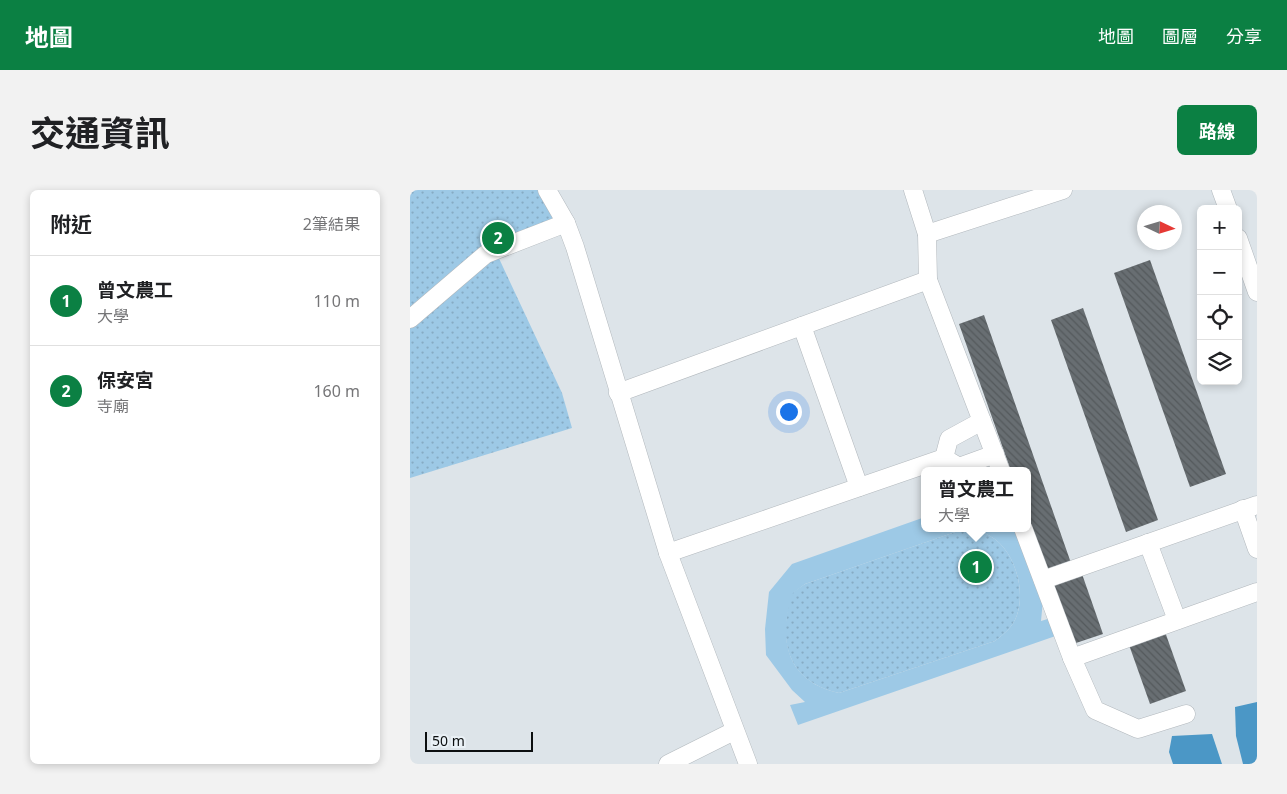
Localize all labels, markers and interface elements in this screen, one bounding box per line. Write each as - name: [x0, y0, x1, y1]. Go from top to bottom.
- text: 地圖: [25, 20, 73, 53]
- text: 地圖: [1098, 24, 1134, 48]
- text: 圖層: [1162, 24, 1198, 48]
- text: 分享: [1226, 24, 1262, 48]
- button: 路線: [1177, 105, 1257, 155]
- text: 交通資訊: [30, 109, 170, 156]
- north arrow: [1137, 205, 1182, 250]
- map controls: [1197, 205, 1242, 385]
- button: +: [1197, 205, 1242, 250]
- text: 附近: [50, 210, 92, 238]
- text: 2筆結果: [303, 213, 360, 235]
- pin: 2: [482, 219, 514, 257]
- button: −: [1197, 250, 1242, 295]
- text: 曾文農工: [97, 277, 173, 303]
- text: 1: [61, 290, 71, 312]
- text: 110 m: [313, 290, 360, 312]
- button: locate: [1197, 295, 1242, 340]
- text: 大學: [97, 305, 129, 327]
- button: layers: [1197, 340, 1242, 385]
- text: 保安宮: [97, 367, 154, 393]
- text: 2: [61, 380, 71, 402]
- text: 160 m: [313, 380, 360, 402]
- text: 寺廟: [97, 395, 129, 417]
- your location: [776, 399, 802, 425]
- popup: [921, 467, 1031, 532]
- text: 曾文農工: [938, 476, 1014, 502]
- text: 大學: [938, 504, 970, 526]
- pin: 1: [960, 548, 992, 586]
- scale bar: [425, 729, 532, 752]
- text: 50 m: [432, 731, 465, 750]

